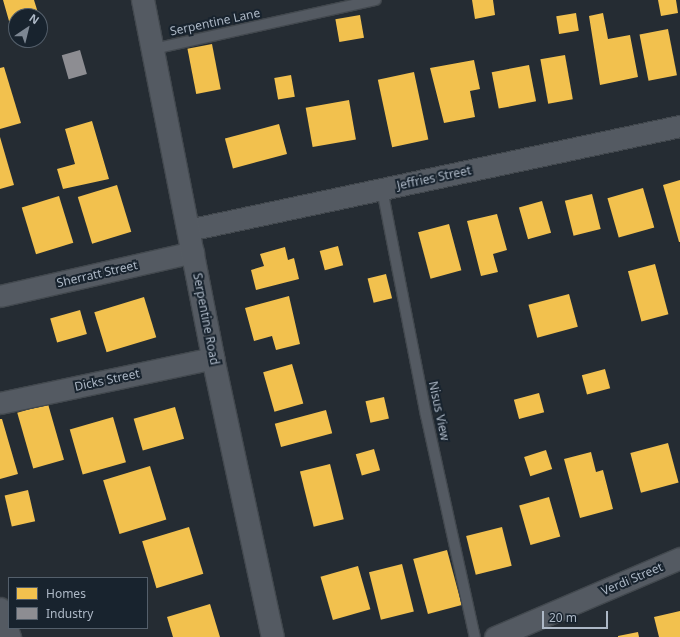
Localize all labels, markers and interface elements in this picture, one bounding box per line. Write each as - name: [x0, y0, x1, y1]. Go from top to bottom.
- street label: Serpentine Lane: [169, 5, 261, 39]
- north arrow: [8, 8, 48, 48]
- text: N: [27, 10, 43, 27]
- street label: Jeffries Street: [396, 163, 472, 193]
- street label: Sherratt Street: [55, 258, 139, 290]
- street label: Serpentine Road: [190, 272, 222, 366]
- street label: Dicks Street: [73, 366, 141, 394]
- street label: Nisus View: [426, 380, 452, 442]
- street label: Verdi Street: [599, 560, 665, 598]
- legend: [8, 577, 148, 629]
- text: Homes: [46, 585, 86, 602]
- scale bar: [544, 603, 610, 629]
- text: Industry: [46, 605, 93, 622]
- text: 20 m: [549, 609, 577, 626]

